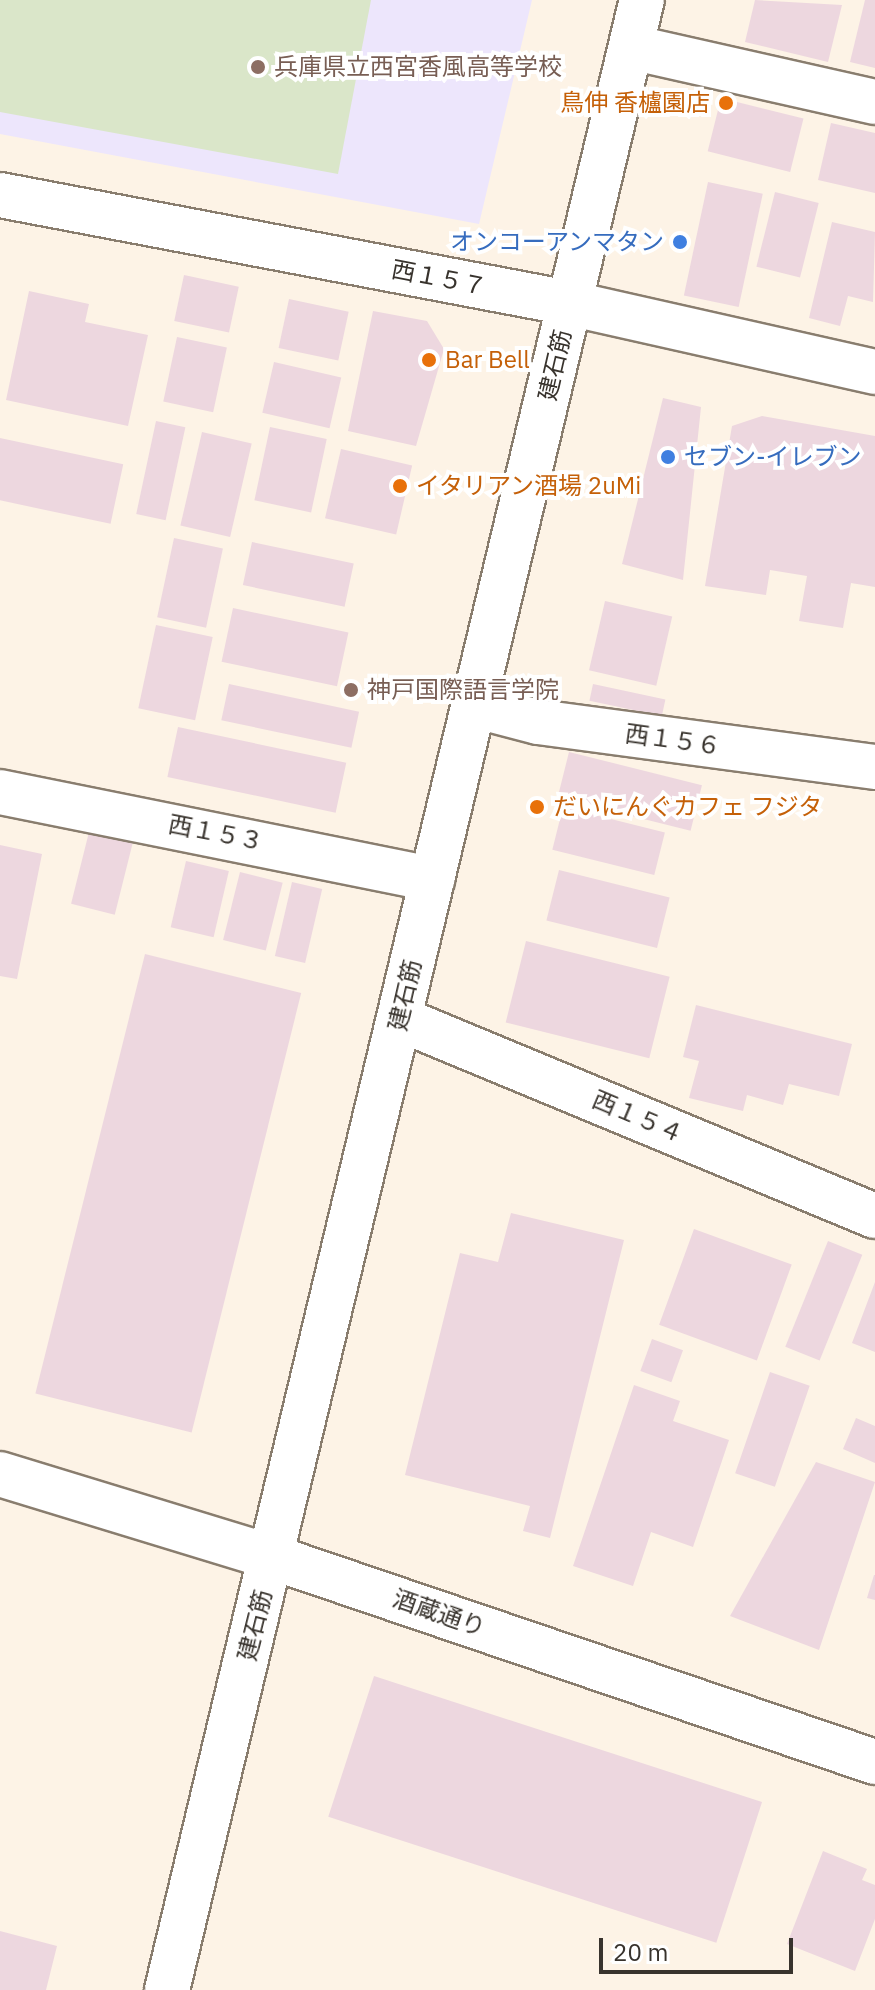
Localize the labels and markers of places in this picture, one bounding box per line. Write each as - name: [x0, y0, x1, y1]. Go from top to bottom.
- place label: 兵庫県立西宮香風高等学校: [274, 53, 562, 81]
- marker: 兵庫県立西宮香風高等学校: [249, 58, 267, 76]
- place label: 鳥伸 香櫨園店: [560, 89, 710, 117]
- marker: 鳥伸 香櫨園店: [717, 94, 735, 112]
- place label: オンコーアンマタン: [448, 228, 664, 256]
- marker: オンコーアンマタン: [671, 233, 689, 251]
- place label: Bar Bell: [445, 346, 530, 374]
- marker: Bar Bell: [420, 351, 438, 369]
- place label: セブン-イレブン: [684, 443, 862, 471]
- marker: セブン-イレブン: [659, 448, 677, 466]
- place label: イタリアン酒場 2uMi: [416, 472, 643, 500]
- marker: イタリアン酒場 2uMi: [391, 477, 409, 495]
- place label: 神戸国際語言学院: [367, 676, 559, 704]
- marker: 神戸国際語言学院: [342, 681, 360, 699]
- place label: だいにんぐカフェ フジタ: [553, 793, 823, 821]
- marker: だいにんぐカフェ フジタ: [528, 798, 546, 816]

